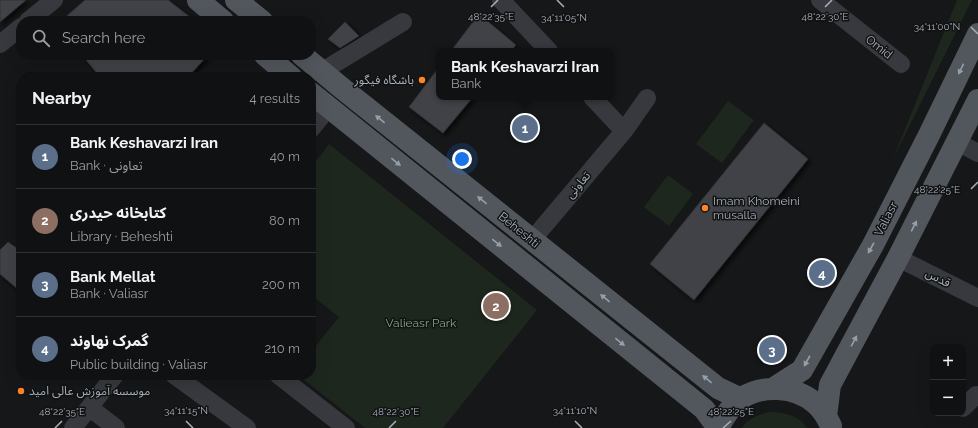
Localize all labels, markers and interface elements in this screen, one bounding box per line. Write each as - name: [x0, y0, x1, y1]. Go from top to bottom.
- text: 48°22'35"E: [468, 11, 514, 22]
- text: 48°22'30"E: [802, 11, 848, 22]
- text: 34°11'05"N: [541, 12, 587, 23]
- search box: [16, 16, 316, 60]
- text: 34°11'00"N: [914, 21, 960, 32]
- icon: search: [30, 27, 52, 49]
- text: Search here: [62, 29, 145, 47]
- street label: Omid: [863, 32, 895, 62]
- popup: [436, 48, 614, 100]
- text: Bank Keshavarzi Iran: [451, 58, 599, 76]
- one-way arrow: [958, 64, 964, 75]
- place label: باشگاه فیگور: [353, 73, 414, 87]
- marker: باشگاه فیگور: [417, 75, 427, 85]
- text: Bank: [451, 76, 481, 91]
- text: Nearby: [32, 88, 91, 108]
- text: 4 results: [249, 91, 300, 106]
- pin: 1: [512, 113, 538, 143]
- one-way arrow: [375, 115, 386, 123]
- text: Bank Keshavarzi Iran: [70, 134, 218, 152]
- text: 1: [42, 149, 48, 164]
- text: 40 m: [270, 149, 300, 164]
- your location: [452, 149, 472, 169]
- one-way arrow: [390, 157, 401, 166]
- text: Bank · تعاونی: [70, 158, 143, 173]
- street label: تعاونی: [563, 168, 594, 201]
- text: 48°22'25"E: [914, 184, 960, 195]
- place label: Imam Khomeini musalla: [713, 194, 800, 222]
- one-way arrow: [476, 196, 487, 204]
- street label: Valiasr: [871, 199, 901, 238]
- marker: Imam Khomeini musalla: [700, 203, 710, 213]
- text: کتابخانه حیدری: [70, 204, 166, 222]
- street label: Beheshti: [496, 209, 542, 251]
- text: 2: [41, 213, 49, 228]
- text: 80 m: [269, 213, 300, 228]
- one-way arrow: [911, 220, 917, 232]
- text: Library · Beheshti: [70, 229, 173, 244]
- one-way arrow: [492, 239, 503, 247]
- one-way arrow: [868, 242, 874, 254]
- pin: 4: [809, 258, 835, 288]
- street label: قدس: [923, 266, 953, 290]
- text: Bank Mellat: [70, 268, 155, 286]
- text: 3: [41, 277, 49, 292]
- text: 200 m: [262, 277, 300, 292]
- text: Bank · Valiasr: [70, 286, 148, 301]
- pin: 2: [483, 291, 509, 321]
- one-way arrow: [600, 294, 611, 303]
- park label: Valieasr Park: [386, 316, 457, 330]
- text: گمرک نهاوند: [70, 332, 148, 350]
- pin: 3: [759, 335, 785, 365]
- one-way arrow: [850, 335, 857, 347]
- one-way arrow: [615, 338, 626, 346]
- text: 4: [41, 341, 49, 356]
- text: 210 m: [264, 341, 300, 356]
- map controls: [930, 344, 966, 416]
- button: +: [930, 344, 966, 380]
- one-way arrow: [804, 355, 811, 367]
- text: Public building · Valiasr: [70, 357, 207, 372]
- one-way arrow: [702, 375, 713, 384]
- button: −: [930, 380, 966, 416]
- place label: موسسه آموزش عالی امید: [29, 384, 150, 398]
- marker: موسسه آموزش عالی امید: [16, 386, 26, 396]
- text: 34°11'15"N: [164, 405, 208, 416]
- text: 34°11'10"N: [553, 405, 597, 416]
- text: 48°22'35"E: [39, 406, 85, 417]
- text: 48°22'30"E: [373, 406, 419, 417]
- text: 48°22'25"E: [708, 406, 754, 417]

